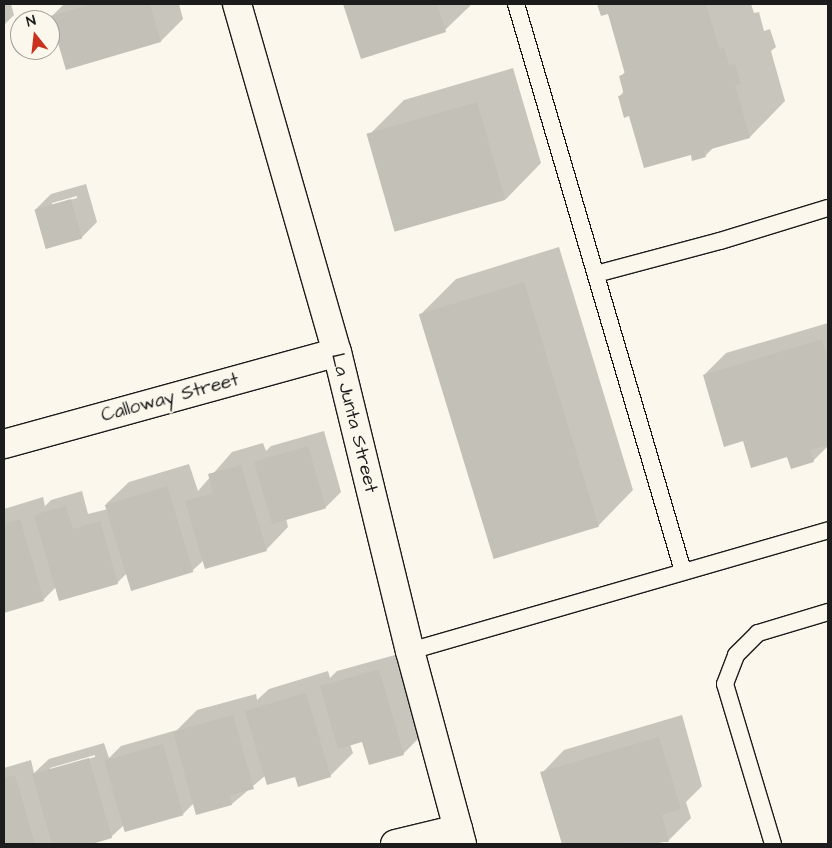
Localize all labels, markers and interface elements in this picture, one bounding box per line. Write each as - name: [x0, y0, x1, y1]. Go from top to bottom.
- north arrow: [10, 10, 60, 60]
- text: N: [24, 11, 38, 32]
- street label: La Junta Street: [326, 351, 382, 495]
- street label: Calloway Street: [99, 369, 241, 427]

